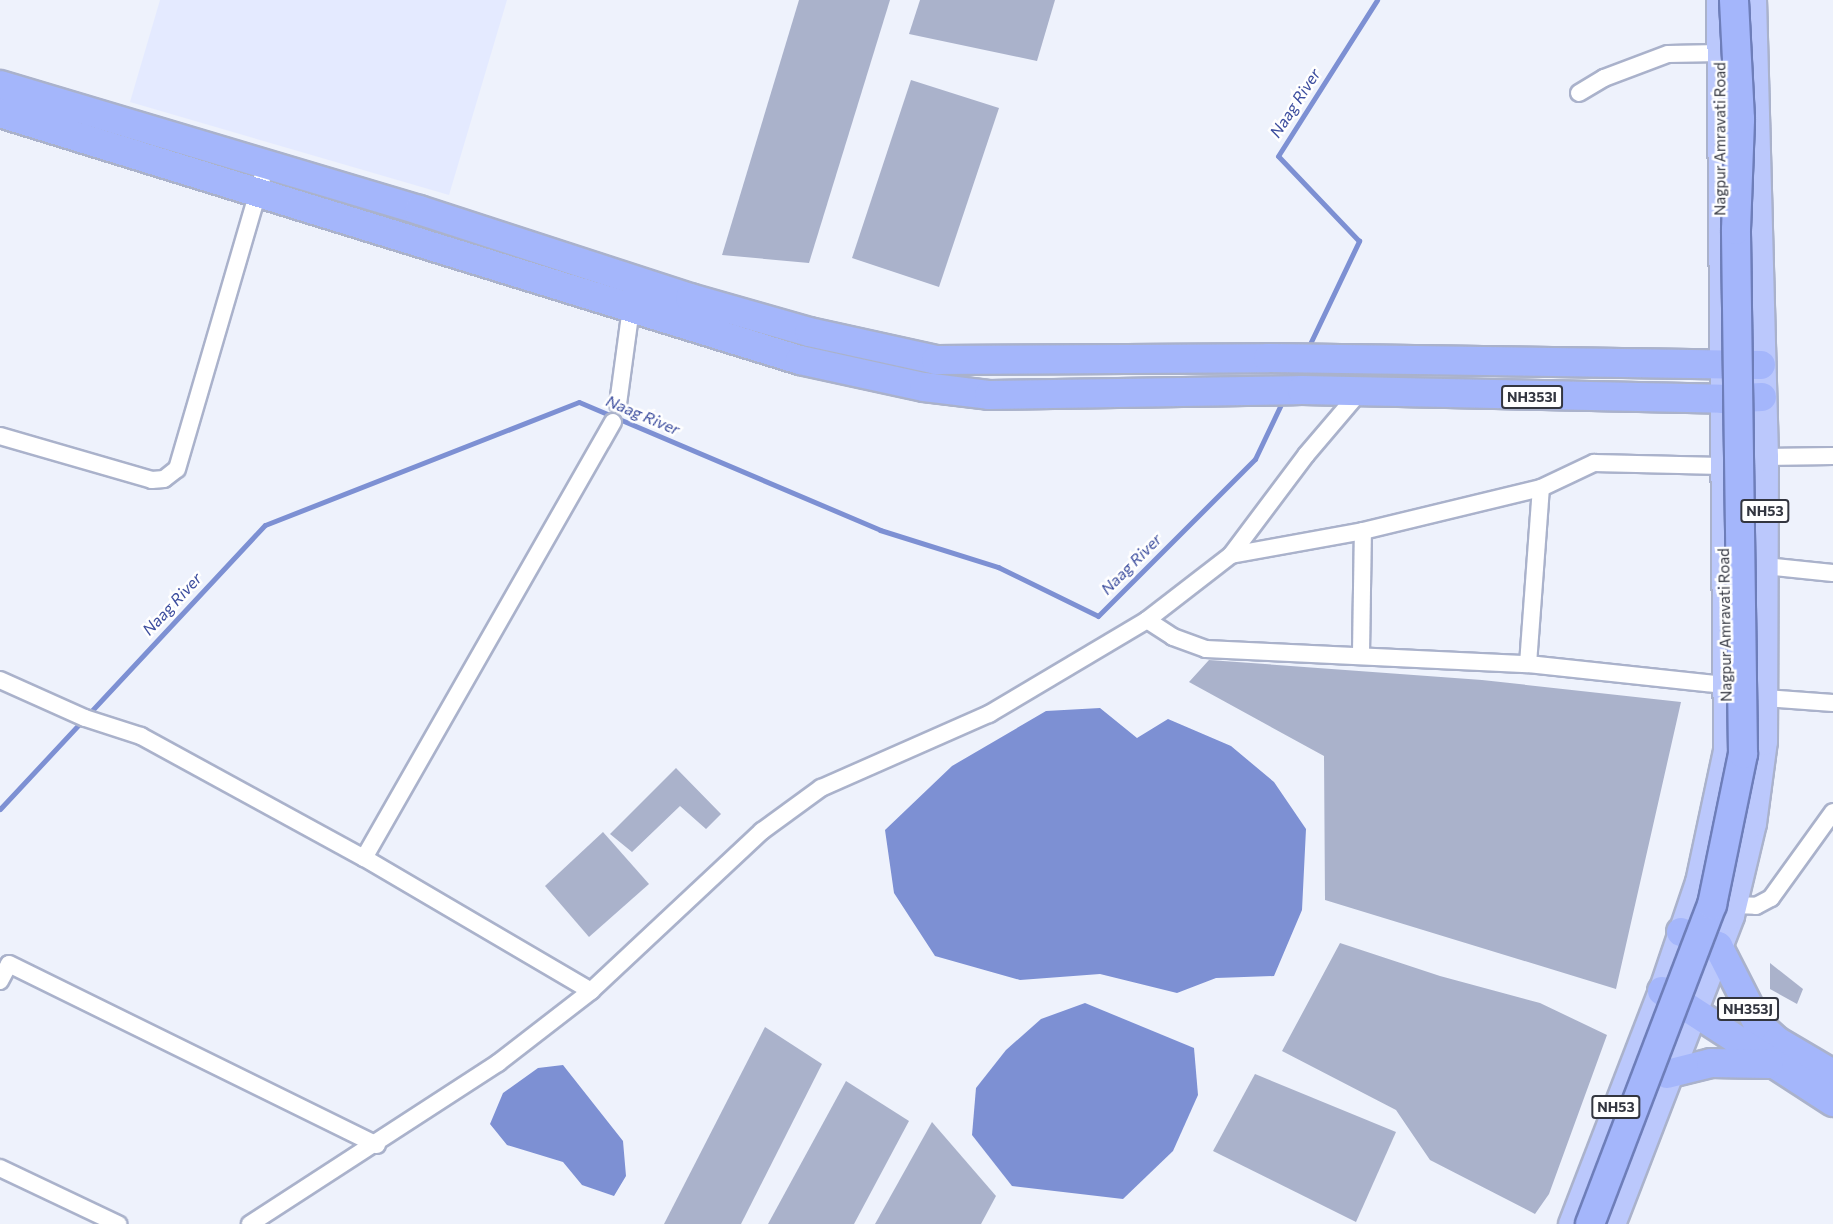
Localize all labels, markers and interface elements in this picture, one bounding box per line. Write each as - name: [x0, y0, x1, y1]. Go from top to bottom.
- street label: Nagpur Amravati Road: [1711, 62, 1729, 216]
- water label: Naag River: [1266, 65, 1324, 141]
- road number: NH353I: [1500, 386, 1564, 408]
- water label: Naag River: [603, 391, 683, 439]
- road number: NH53: [1740, 500, 1790, 522]
- water label: Naag River: [1097, 530, 1165, 598]
- street label: Nagpur Amravati Road: [1715, 548, 1735, 702]
- water label: Naag River: [138, 569, 206, 639]
- road number: NH353J: [1716, 998, 1780, 1020]
- road number: NH53: [1590, 1096, 1642, 1118]

